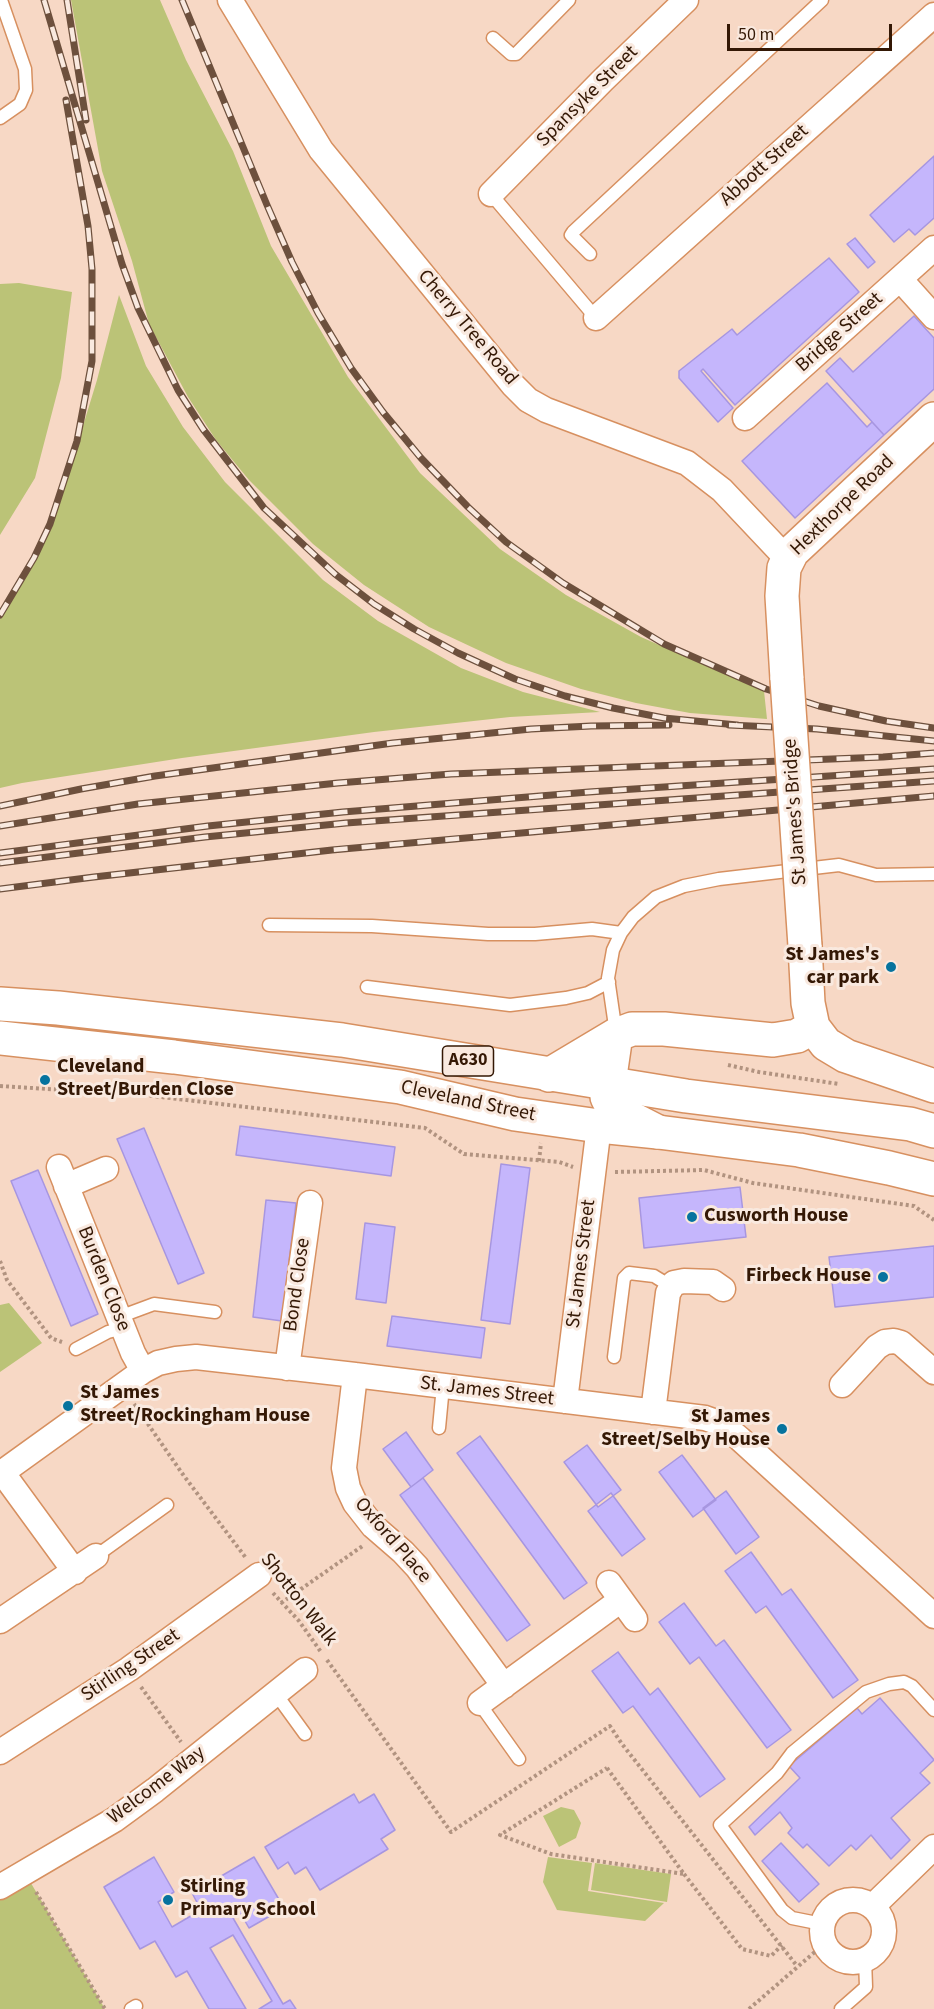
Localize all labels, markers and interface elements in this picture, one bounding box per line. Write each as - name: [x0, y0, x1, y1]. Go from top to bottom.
- scale bar: [730, 12, 895, 50]
- text: 50 m: [738, 22, 774, 47]
- street label: Spansyke Street: [532, 41, 644, 153]
- street label: Abbott Street: [716, 120, 814, 212]
- street label: Cherry Tree Road: [412, 265, 522, 391]
- street label: Bridge Street: [792, 288, 888, 378]
- street label: Hexthorpe Road: [786, 451, 900, 561]
- street label: St James's Bridge: [779, 738, 813, 886]
- place label: St James's car park: [785, 944, 879, 991]
- marker: St James's car park: [884, 960, 898, 974]
- road number: A630: [442, 1046, 494, 1076]
- place label: Cleveland Street/Burden Close: [57, 1056, 234, 1103]
- marker: Cleveland Street/Burden Close: [38, 1073, 52, 1087]
- street label: Cleveland Street: [398, 1076, 538, 1128]
- street label: St James Street: [562, 1198, 602, 1330]
- place label: Cusworth House: [704, 1205, 848, 1229]
- marker: Cusworth House: [685, 1210, 699, 1224]
- street label: Burden Close: [71, 1223, 135, 1335]
- street label: Bond Close: [280, 1237, 316, 1333]
- place label: Firbeck House: [746, 1265, 871, 1289]
- marker: Firbeck House: [876, 1270, 890, 1284]
- street label: St. James Street: [419, 1372, 555, 1412]
- place label: St James Street/Rockingham House: [80, 1382, 310, 1429]
- marker: St James Street/Rockingham House: [61, 1399, 75, 1413]
- place label: St James Street/Selby House: [601, 1406, 770, 1453]
- marker: St James Street/Selby House: [775, 1422, 789, 1436]
- street label: Oxford Place: [348, 1493, 436, 1589]
- street label: Shotton Walk: [254, 1549, 342, 1651]
- street label: Stirling Street: [77, 1624, 185, 1708]
- street label: Welcome Way: [104, 1742, 210, 1830]
- place label: Stirling Primary School: [180, 1876, 315, 1923]
- marker: Stirling Primary School: [161, 1893, 175, 1907]

